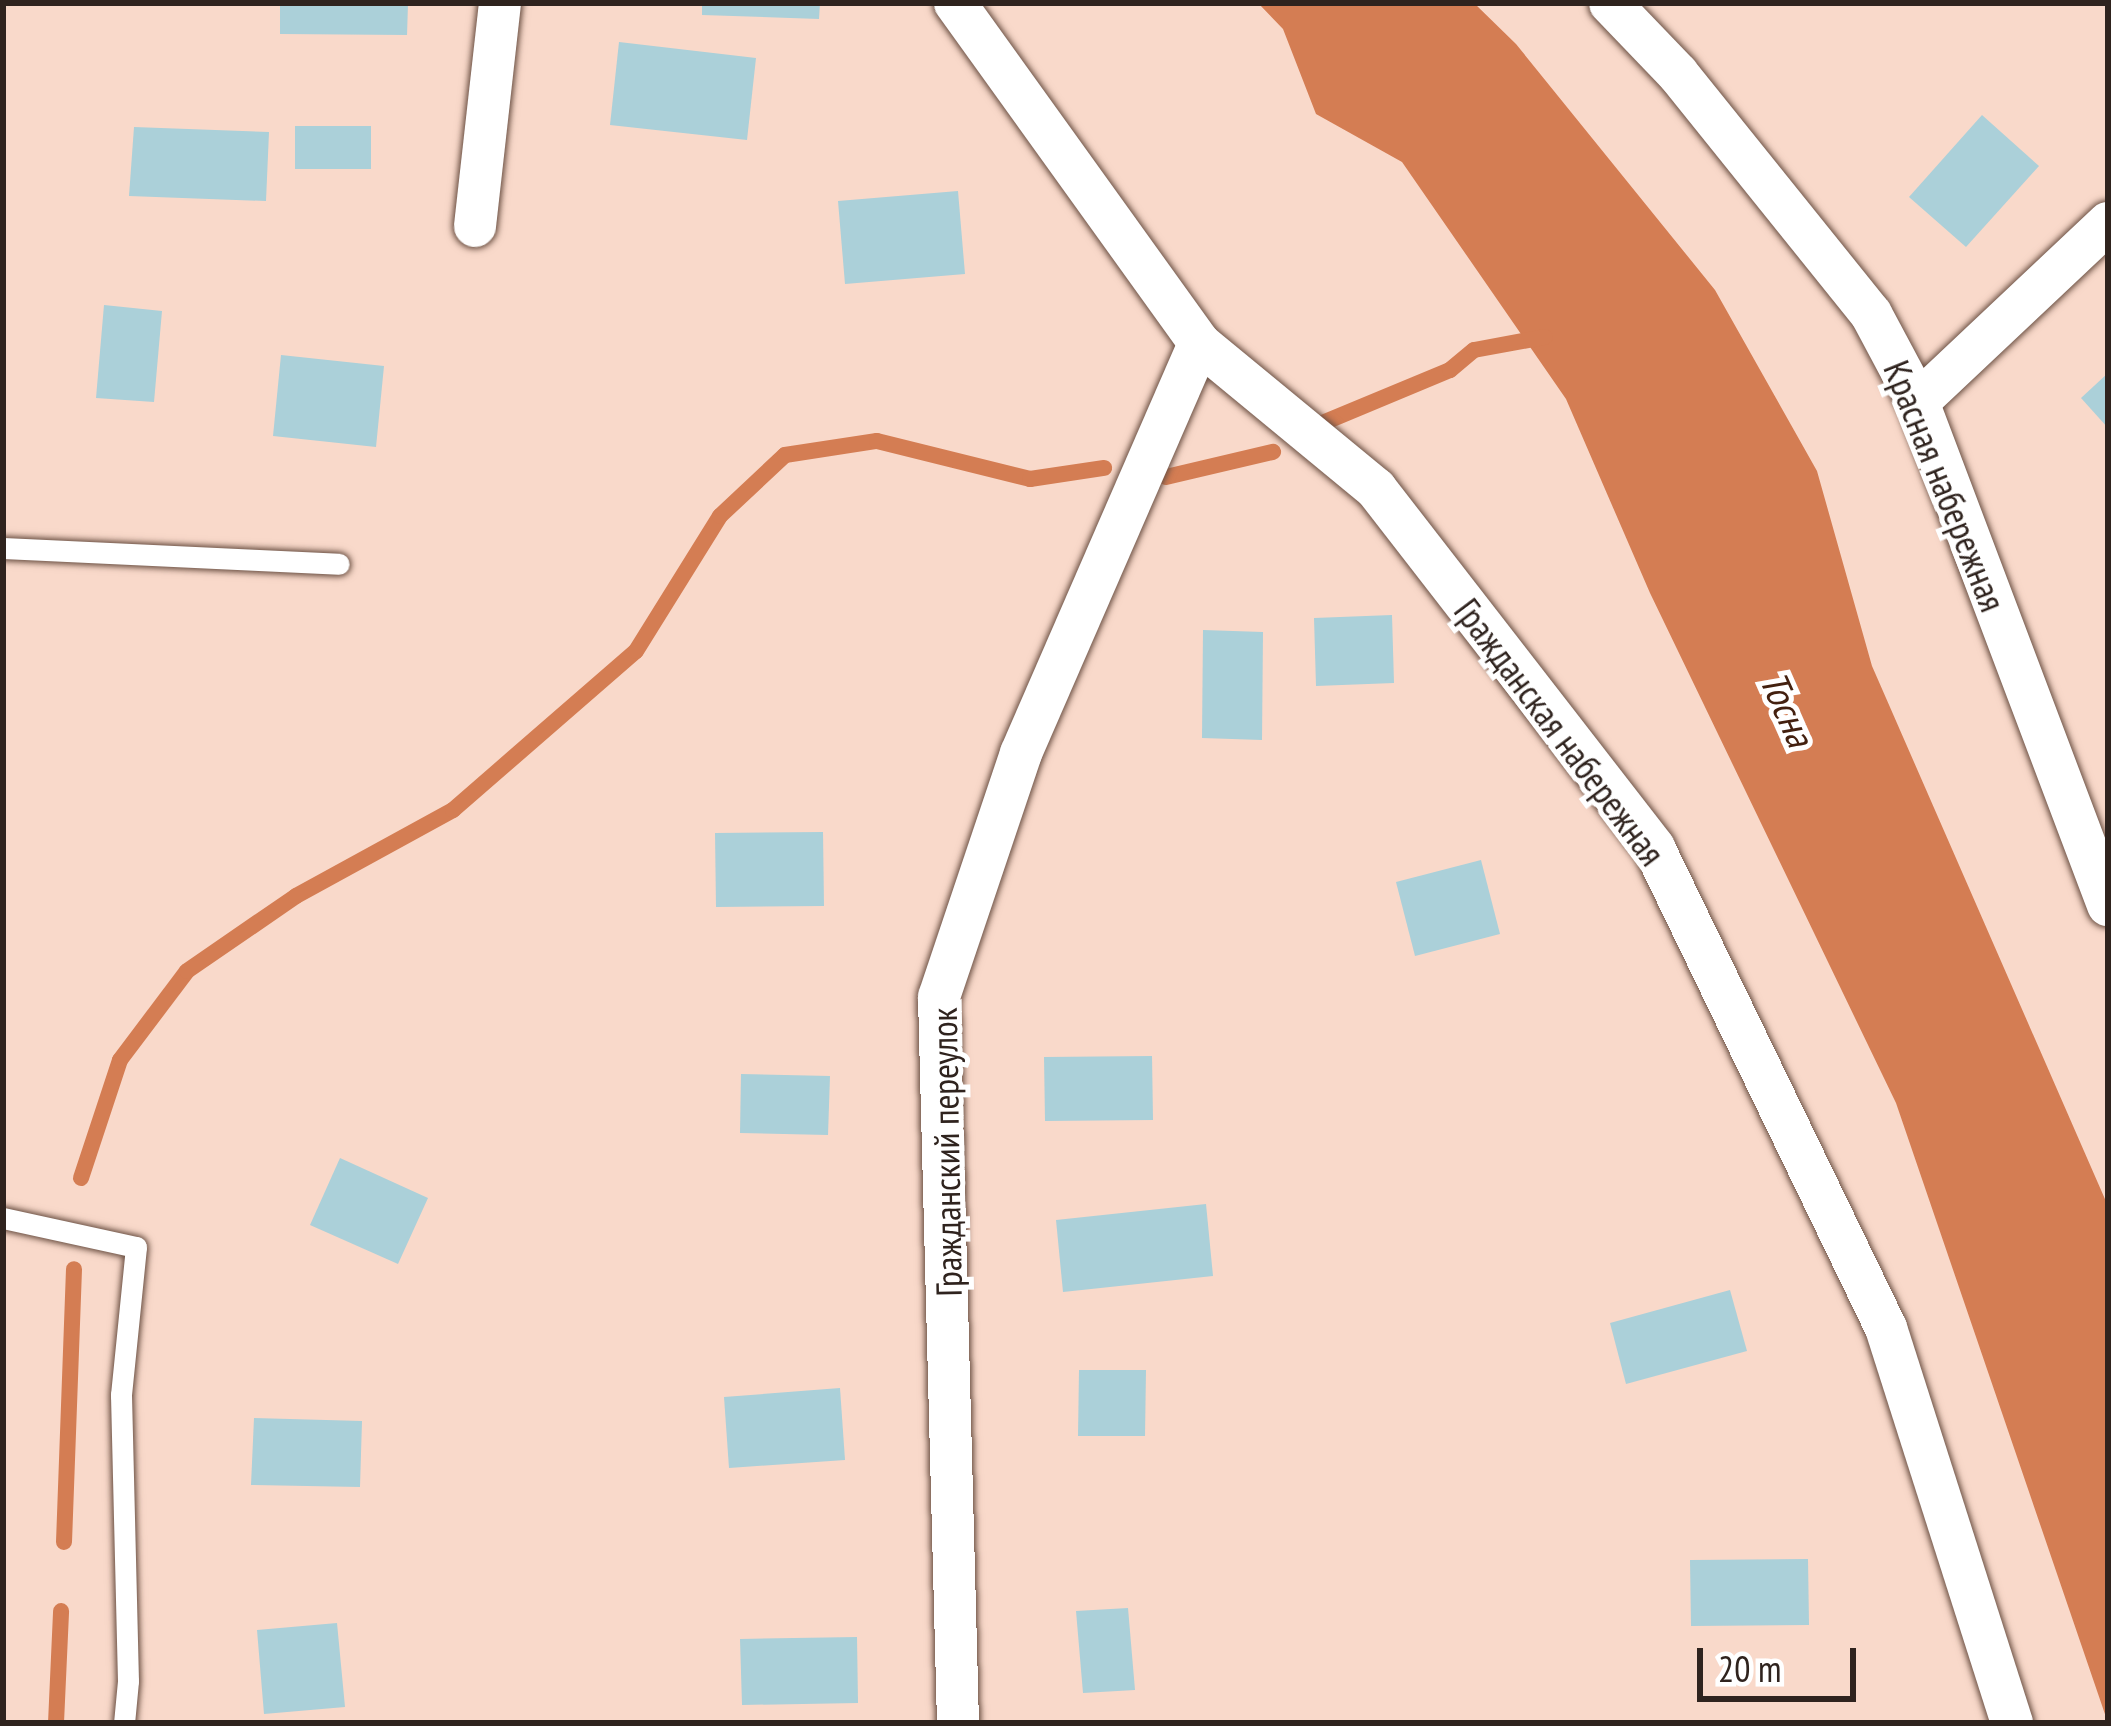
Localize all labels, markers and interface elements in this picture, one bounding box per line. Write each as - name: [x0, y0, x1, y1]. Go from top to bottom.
- street label: Красная набережная: [1875, 354, 2015, 618]
- street label: Гражданская набережная: [1446, 590, 1674, 874]
- water label: Тосна: [1750, 664, 1824, 754]
- street label: Гражданский переулок: [922, 1007, 970, 1297]
- scale bar: [1703, 1624, 1862, 1698]
- text: 20 m: [1718, 1645, 1781, 1692]

